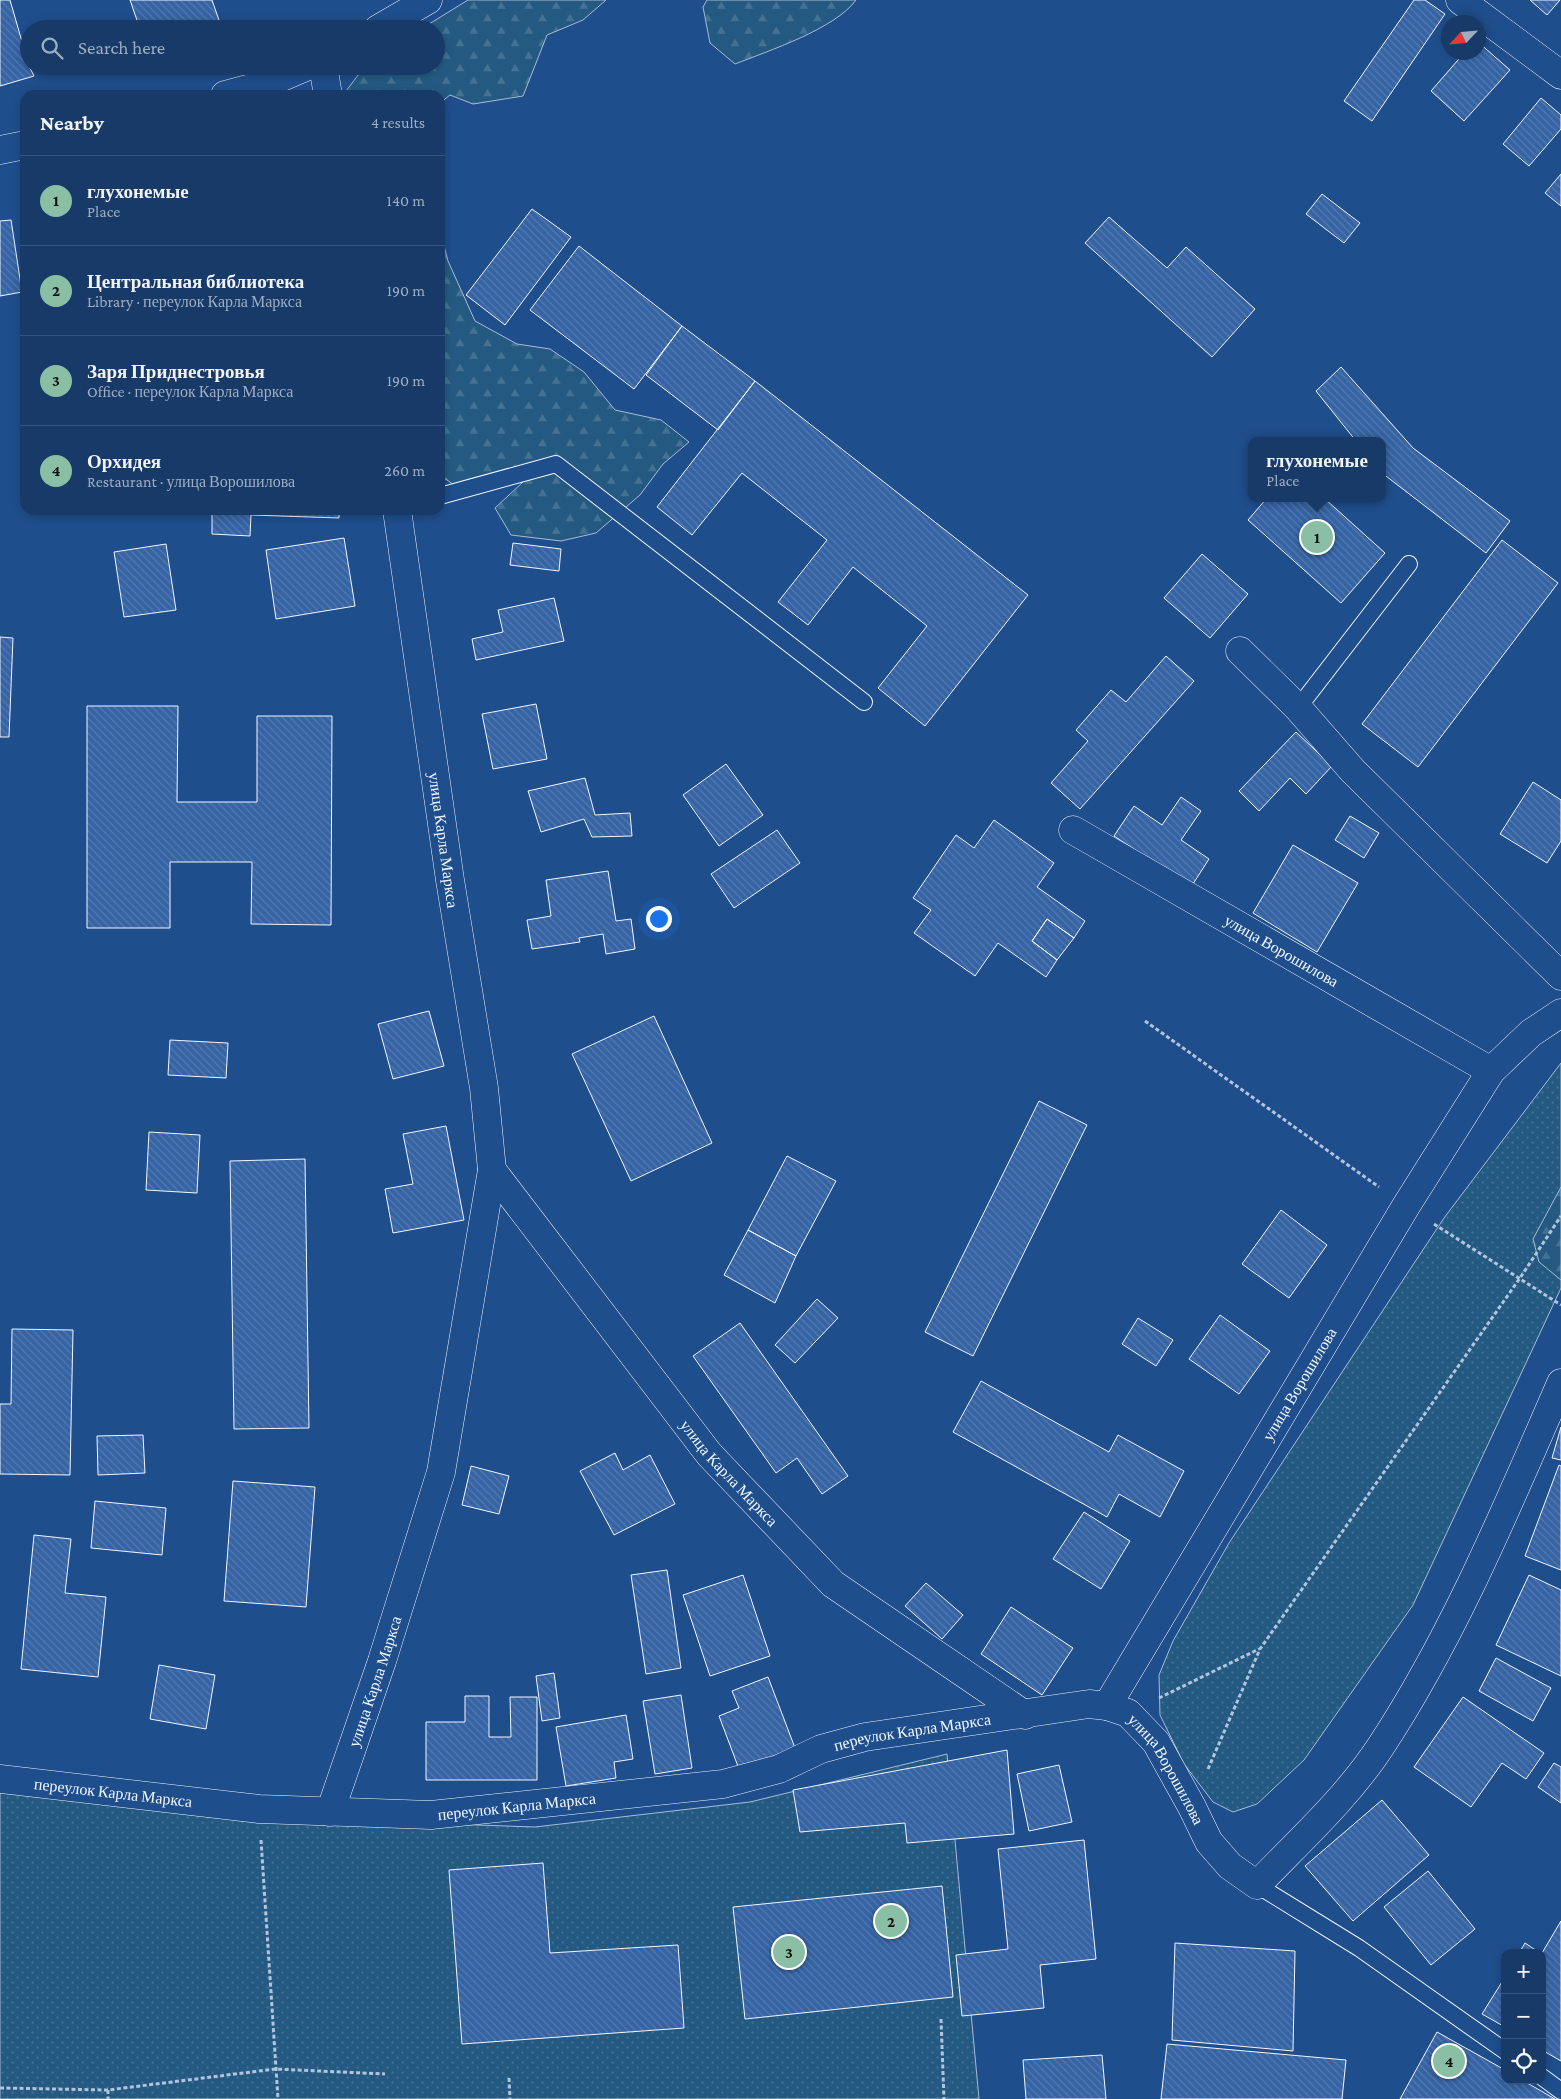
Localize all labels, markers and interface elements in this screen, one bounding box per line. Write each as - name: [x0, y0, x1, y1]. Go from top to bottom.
- north arrow: [1441, 15, 1486, 60]
- search box: [20, 20, 445, 75]
- icon: search: [38, 34, 66, 62]
- text: Search here: [78, 37, 165, 58]
- text: Nearby: [40, 111, 104, 135]
- text: 4 results: [371, 114, 425, 131]
- text: глухонемые: [87, 181, 189, 202]
- text: 1: [53, 192, 59, 209]
- text: 140 m: [387, 192, 425, 209]
- text: Place: [87, 203, 120, 220]
- text: Центральная библиотека: [87, 271, 304, 292]
- text: 2: [52, 282, 60, 299]
- text: 190 m: [387, 282, 425, 299]
- text: Library · переулок Карла Маркса: [87, 293, 302, 310]
- text: Заря Приднестровья: [87, 361, 265, 382]
- text: 3: [52, 372, 60, 389]
- text: 190 m: [387, 372, 425, 389]
- text: Office · переулок Карла Маркса: [87, 383, 293, 400]
- popup: [1248, 437, 1386, 502]
- text: глухонемые: [1266, 450, 1368, 471]
- text: Орхидея: [87, 451, 161, 472]
- text: 4: [52, 462, 60, 479]
- text: 260 m: [384, 462, 425, 479]
- text: Place: [1266, 472, 1299, 489]
- text: Restaurant · улица Ворошилова: [87, 473, 295, 490]
- pin: 1: [1301, 518, 1333, 556]
- street label: улица Карла Маркса: [425, 771, 461, 909]
- your location: [646, 906, 672, 932]
- street label: улица Ворошилова: [1221, 911, 1341, 990]
- street label: улица Ворошилова: [1259, 1325, 1341, 1444]
- street label: улица Карла Маркса: [676, 1417, 781, 1530]
- street label: улица Карла Маркса: [345, 1614, 405, 1750]
- street label: переулок Карла Маркса: [832, 1711, 992, 1754]
- street label: улица Ворошилова: [1124, 1711, 1207, 1827]
- street label: переулок Карла Маркса: [33, 1775, 193, 1810]
- street label: переулок Карла Маркса: [437, 1790, 597, 1823]
- pin: 2: [875, 1902, 907, 1940]
- pin: 3: [773, 1933, 805, 1971]
- map controls: [1501, 1949, 1546, 2084]
- button: +: [1501, 1949, 1546, 1994]
- button: −: [1501, 1994, 1546, 2039]
- button: locate: [1501, 2039, 1546, 2084]
- pin: 4: [1433, 2042, 1465, 2080]

